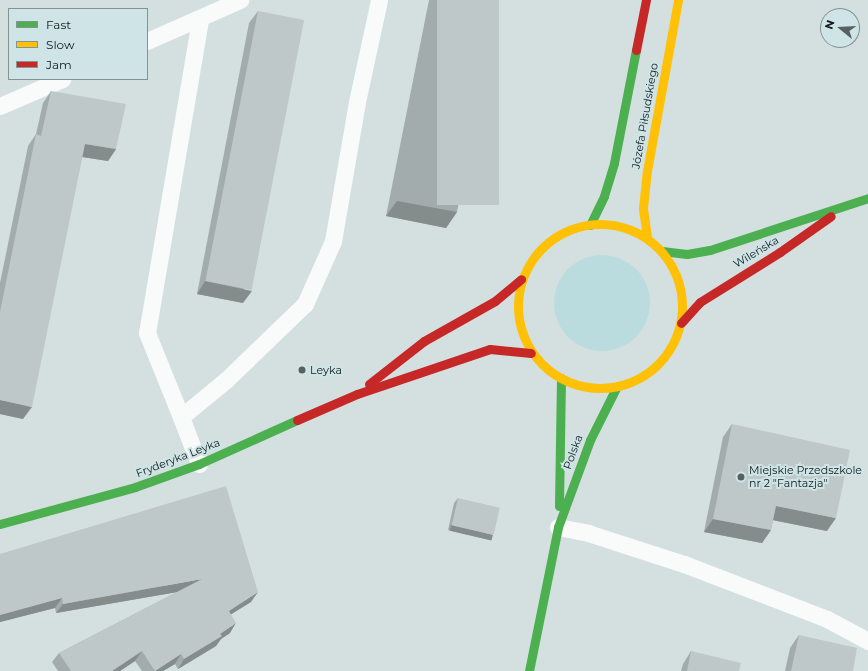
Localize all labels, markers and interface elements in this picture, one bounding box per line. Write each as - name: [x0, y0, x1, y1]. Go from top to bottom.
- legend: [8, 8, 148, 80]
- north arrow: [820, 8, 860, 48]
- text: Fast: [46, 17, 71, 32]
- text: N: [822, 18, 838, 31]
- text: Slow: [46, 37, 75, 52]
- text: Jam: [46, 57, 72, 72]
- street label: Józefa Piłsudskiego: [629, 62, 661, 170]
- street label: Wileńska: [731, 233, 781, 271]
- place label: Leyka: [310, 363, 342, 377]
- marker: Leyka: [297, 365, 307, 375]
- street label: Polska: [561, 433, 585, 471]
- street label: Fryderyka Leyka: [134, 436, 222, 480]
- place label: Miejskie Przedszkole nr 2 "Fantazja": [749, 464, 862, 490]
- marker: Miejskie Przedszkole nr 2 "Fantazja": [736, 472, 746, 482]

